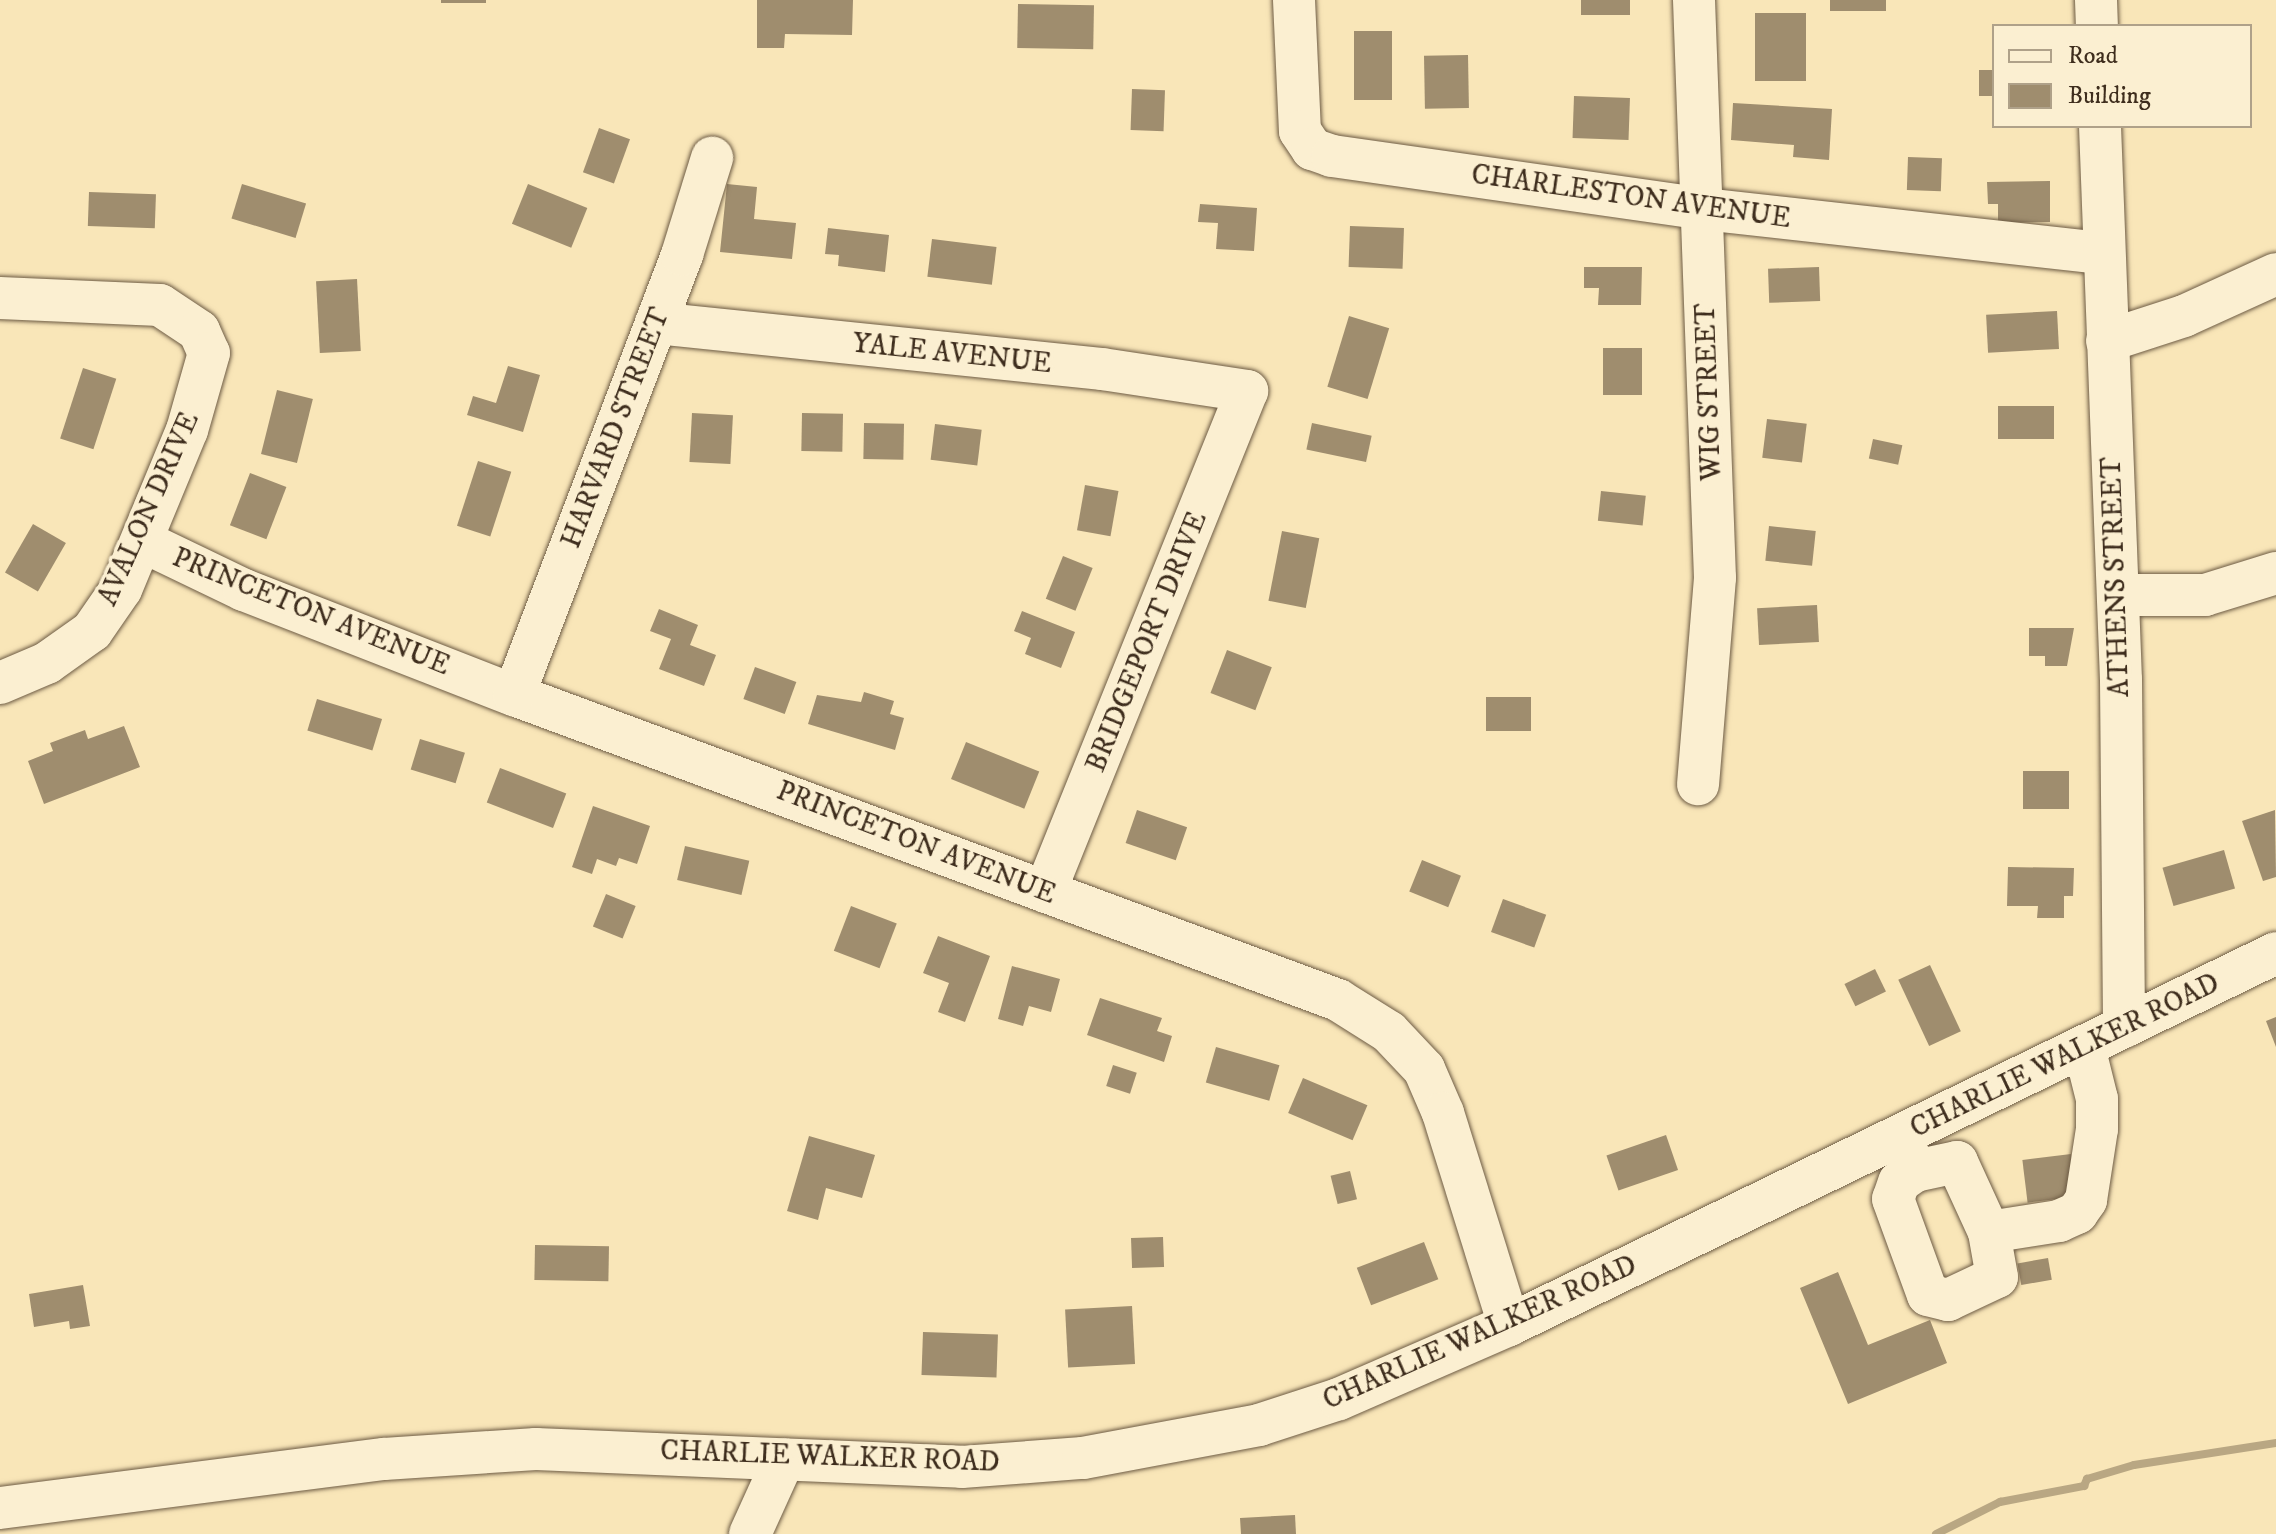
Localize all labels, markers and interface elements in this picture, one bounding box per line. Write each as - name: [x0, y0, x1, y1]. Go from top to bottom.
- legend: [1992, 24, 2252, 128]
- text: Road: [2068, 41, 2118, 71]
- text: Building: [2068, 81, 2151, 111]
- street label: CHARLESTON AVENUE: [1469, 158, 1793, 236]
- street label: HARVARD STREET: [555, 303, 677, 553]
- street label: WIG STREET: [1689, 303, 1729, 481]
- street label: YALE AVENUE: [851, 327, 1053, 381]
- street label: AVALON DRIVE: [91, 407, 207, 611]
- street label: ATHENS STREET: [2095, 456, 2137, 698]
- street label: BRIDGEPORT DRIVE: [1079, 507, 1215, 777]
- street label: PRINCETON AVENUE: [167, 541, 455, 683]
- street label: PRINCETON AVENUE: [772, 774, 1060, 912]
- street label: CHARLIE WALKER ROAD: [1905, 966, 2225, 1146]
- street label: CHARLIE WALKER ROAD: [1318, 1249, 1642, 1417]
- street label: CHARLIE WALKER ROAD: [660, 1434, 1000, 1480]

